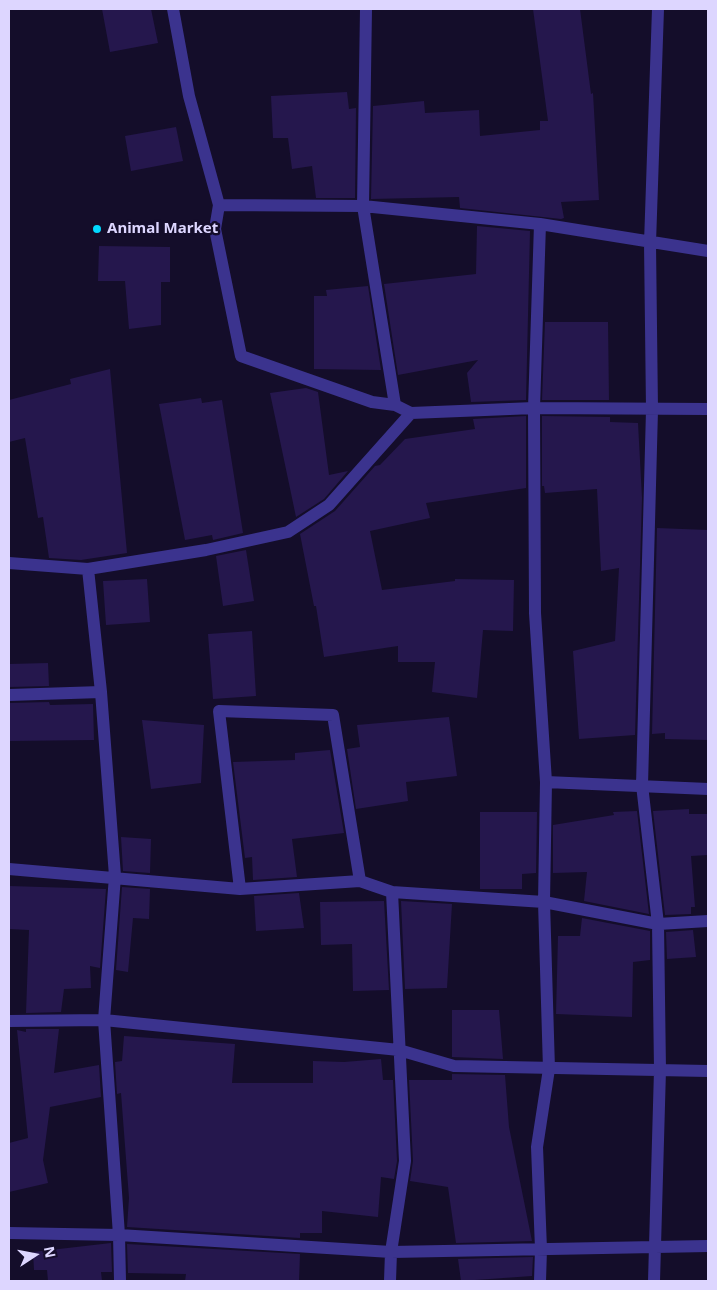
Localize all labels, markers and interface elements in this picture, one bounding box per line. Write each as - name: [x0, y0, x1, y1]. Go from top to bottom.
- place label: Animal Market: [107, 220, 218, 238]
- marker: Animal Market: [91, 223, 103, 235]
- north arrow: [10, 1230, 60, 1280]
- text: N: [40, 1245, 61, 1259]

